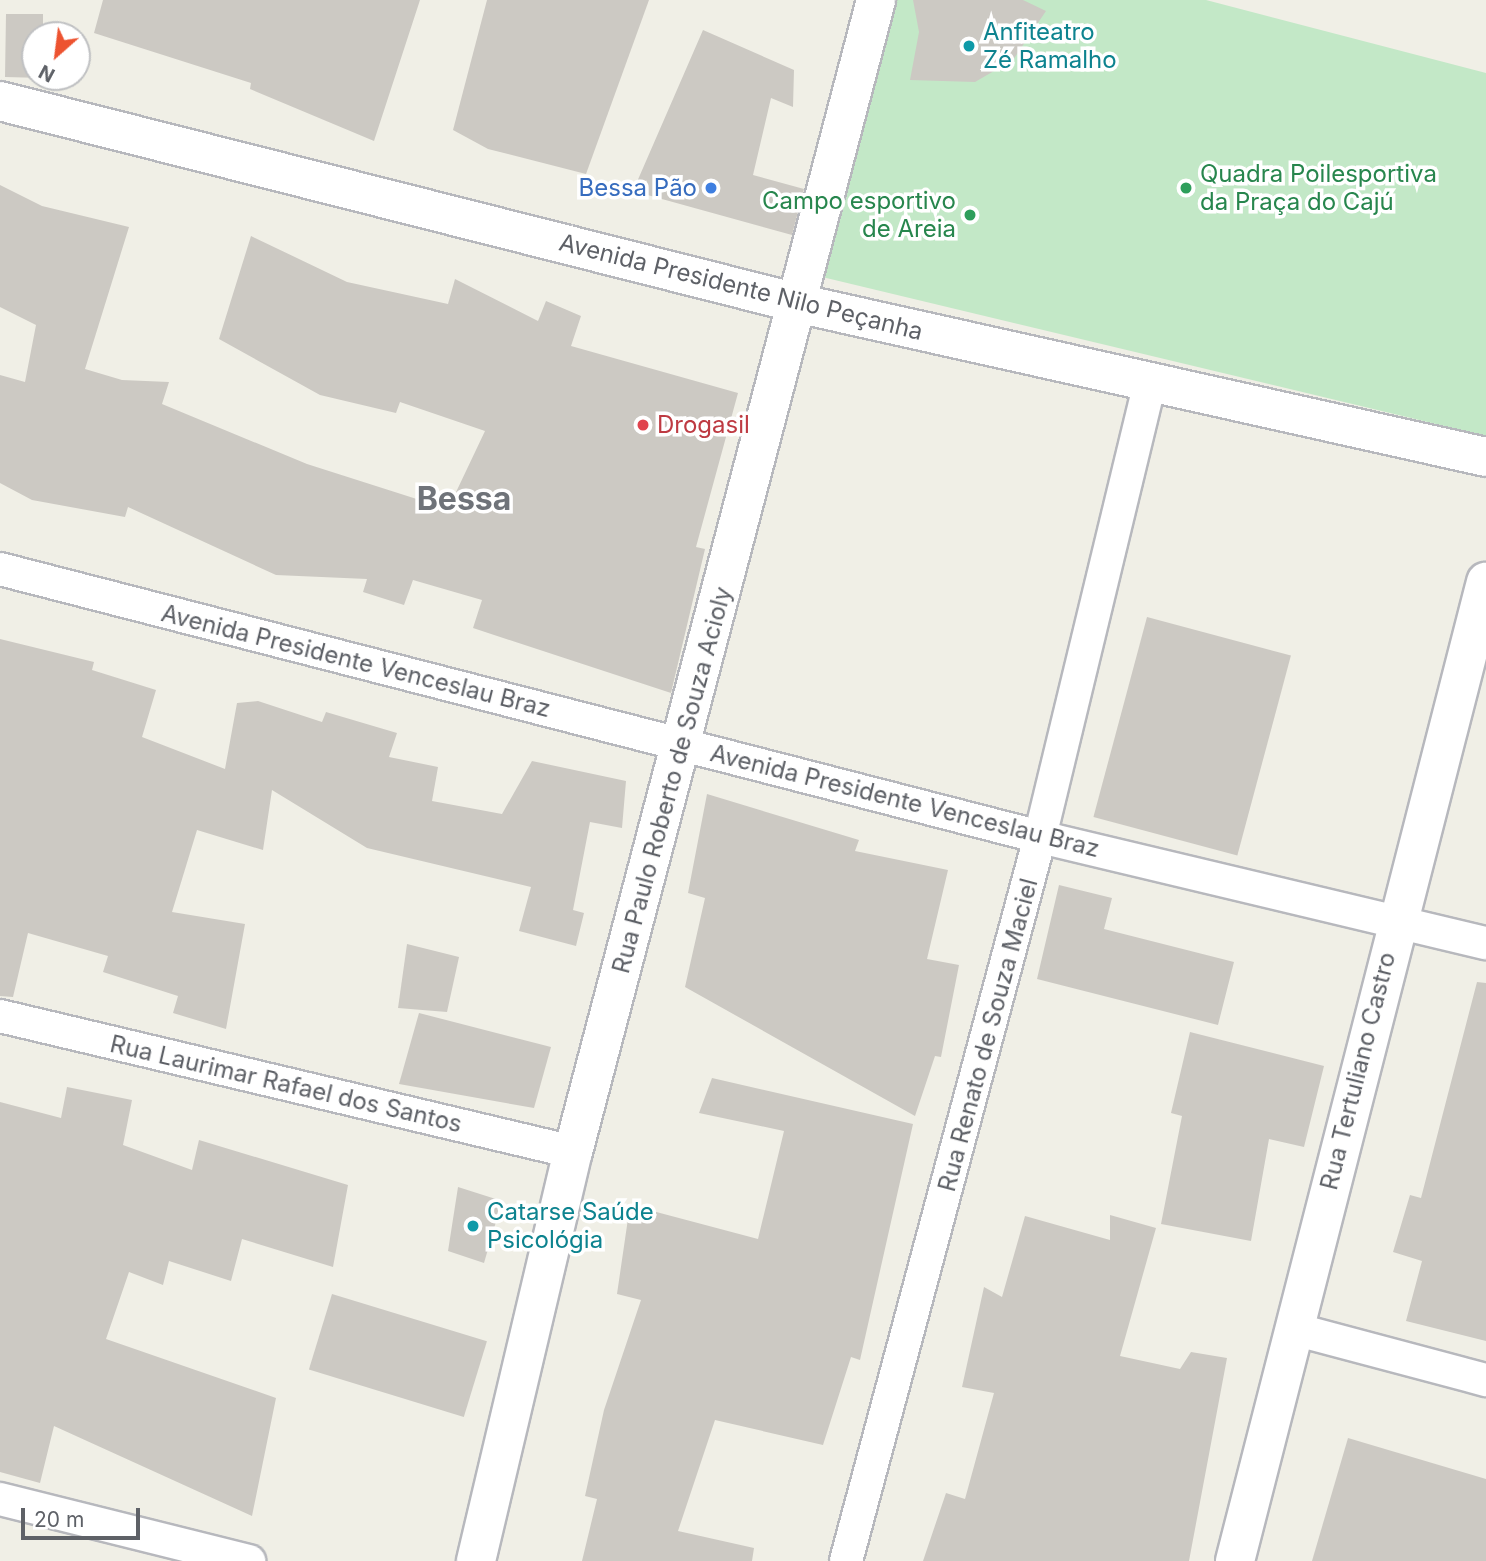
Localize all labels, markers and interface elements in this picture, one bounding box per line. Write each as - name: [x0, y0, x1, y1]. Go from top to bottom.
- place label: Anfiteatro Zé Ramalho: [983, 18, 1117, 74]
- north arrow: [21, 21, 91, 91]
- marker: Anfiteatro Zé Ramalho: [961, 38, 977, 54]
- text: N: [35, 60, 59, 87]
- place label: Quadra Poilesportiva da Praça do Cajú: [1200, 160, 1437, 216]
- place label: Bessa Pão: [579, 174, 697, 202]
- marker: Bessa Pão: [703, 180, 719, 196]
- marker: Quadra Poilesportiva da Praça do Cajú: [1178, 180, 1194, 196]
- place label: Campo esportivo de Areia: [762, 187, 956, 243]
- marker: Campo esportivo de Areia: [962, 207, 978, 223]
- street label: Avenida Presidente Nilo Peçanha: [556, 228, 926, 346]
- place label: Drogasil: [657, 411, 750, 439]
- marker: Drogasil: [635, 417, 651, 433]
- district label: Bessa: [417, 480, 511, 518]
- street label: Rua Paulo Roberto de Souza Acioly: [606, 584, 738, 976]
- street label: Avenida Presidente Venceslau Braz: [158, 599, 554, 723]
- street label: Avenida Presidente Venceslau Braz: [707, 739, 1103, 863]
- street label: Rua Renato de Souza Maciel: [932, 875, 1044, 1195]
- street label: Rua Tertuliano Castro: [1315, 949, 1401, 1193]
- street label: Rua Laurimar Rafael dos Santos: [107, 1029, 465, 1139]
- place label: Catarse Saúde Psicológia: [487, 1198, 654, 1254]
- marker: Catarse Saúde Psicológia: [465, 1218, 481, 1234]
- scale bar: [24, 1494, 144, 1538]
- text: 20 m: [34, 1507, 84, 1532]

